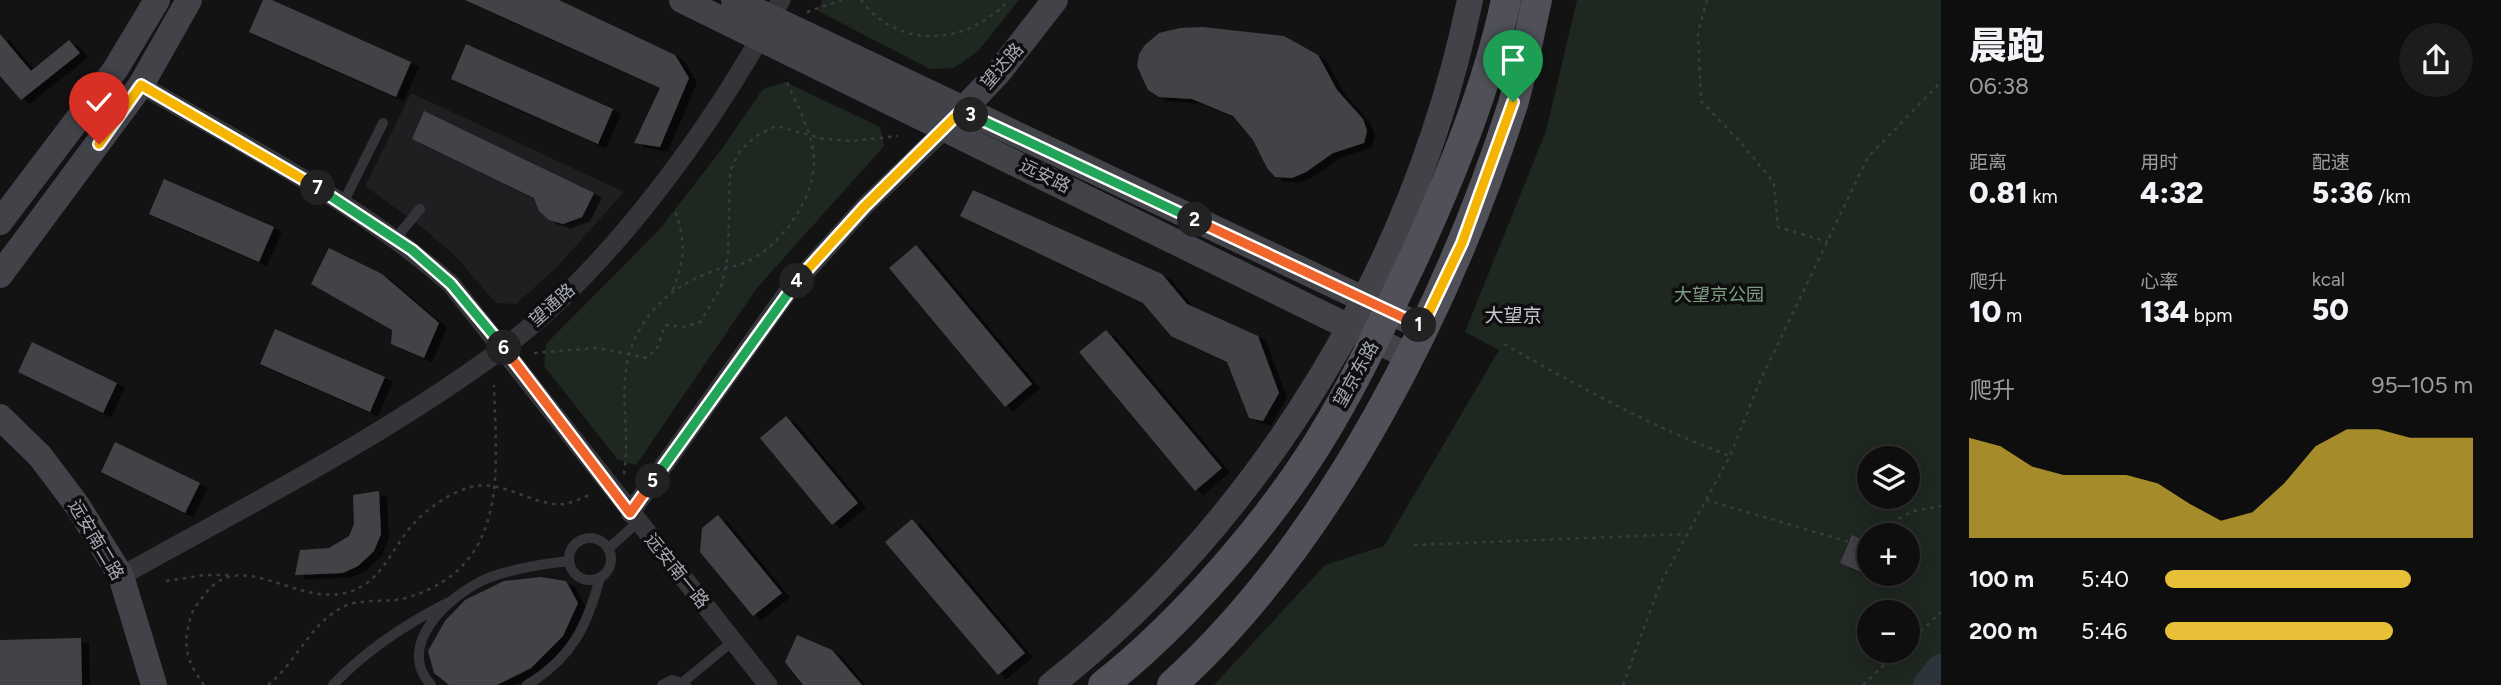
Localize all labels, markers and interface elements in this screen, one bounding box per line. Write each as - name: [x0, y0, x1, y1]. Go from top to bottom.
- text: 晨跑: [1969, 23, 2045, 69]
- button: share: [2399, 23, 2473, 97]
- pin: [1483, 30, 1543, 102]
- street label: 望达路: [976, 38, 1028, 94]
- icon: arrive: [1494, 41, 1532, 79]
- pin: [69, 72, 129, 144]
- text: 06:38: [1969, 72, 2029, 100]
- icon: check: [80, 83, 118, 121]
- pin: 3: [954, 97, 988, 132]
- text: 3: [965, 103, 976, 126]
- text: 距离: [1969, 151, 2007, 174]
- text: 用时: [2140, 151, 2178, 174]
- text: 配速: [2312, 151, 2350, 174]
- street label: 远安路: [1016, 154, 1074, 198]
- pin: 7: [300, 170, 336, 206]
- text: 0.81: [1969, 174, 2028, 211]
- text: 4:32: [2140, 174, 2204, 211]
- text: 5:36: [2312, 174, 2373, 211]
- text: 7: [312, 176, 323, 199]
- text: km: [2028, 185, 2058, 208]
- text: /km: [2373, 185, 2411, 208]
- pin: 2: [1178, 202, 1212, 238]
- text: 2: [1189, 208, 1200, 231]
- pin: 4: [780, 264, 814, 298]
- text: kcal: [2312, 268, 2345, 291]
- text: 4: [790, 269, 803, 292]
- text: 爬升: [1969, 270, 2007, 293]
- text: 心率: [2140, 270, 2178, 293]
- street label: 望通路: [525, 279, 579, 331]
- park label: 大望京公园: [1674, 284, 1764, 306]
- text: 50: [2312, 291, 2349, 328]
- text: 10: [1969, 293, 2001, 330]
- text: 134: [2140, 293, 2189, 330]
- district label: 大望京: [1484, 304, 1542, 327]
- text: m: [2001, 304, 2022, 327]
- text: bpm: [2189, 304, 2232, 327]
- pin: 1: [1402, 308, 1436, 342]
- text: 1: [1414, 313, 1423, 336]
- pin: 6: [486, 330, 522, 366]
- text: 6: [498, 336, 509, 359]
- street label: 望京东路: [1329, 337, 1383, 411]
- text: 95–105 m: [2371, 371, 2473, 399]
- text: 爬升: [1969, 376, 2015, 404]
- map controls: [1857, 446, 1920, 663]
- button: layers: [1857, 446, 1920, 509]
- pin: 5: [636, 463, 670, 498]
- text: 5: [647, 469, 658, 492]
- street label: 远安南二路: [63, 496, 129, 584]
- button: +: [1857, 523, 1920, 586]
- street label: 远安南一路: [640, 529, 714, 613]
- text: 100 m: [1969, 565, 2034, 593]
- text: 5:40: [2081, 565, 2129, 593]
- button: −: [1857, 600, 1920, 663]
- text: 200 m: [1969, 617, 2038, 645]
- text: 5:46: [2081, 617, 2127, 645]

